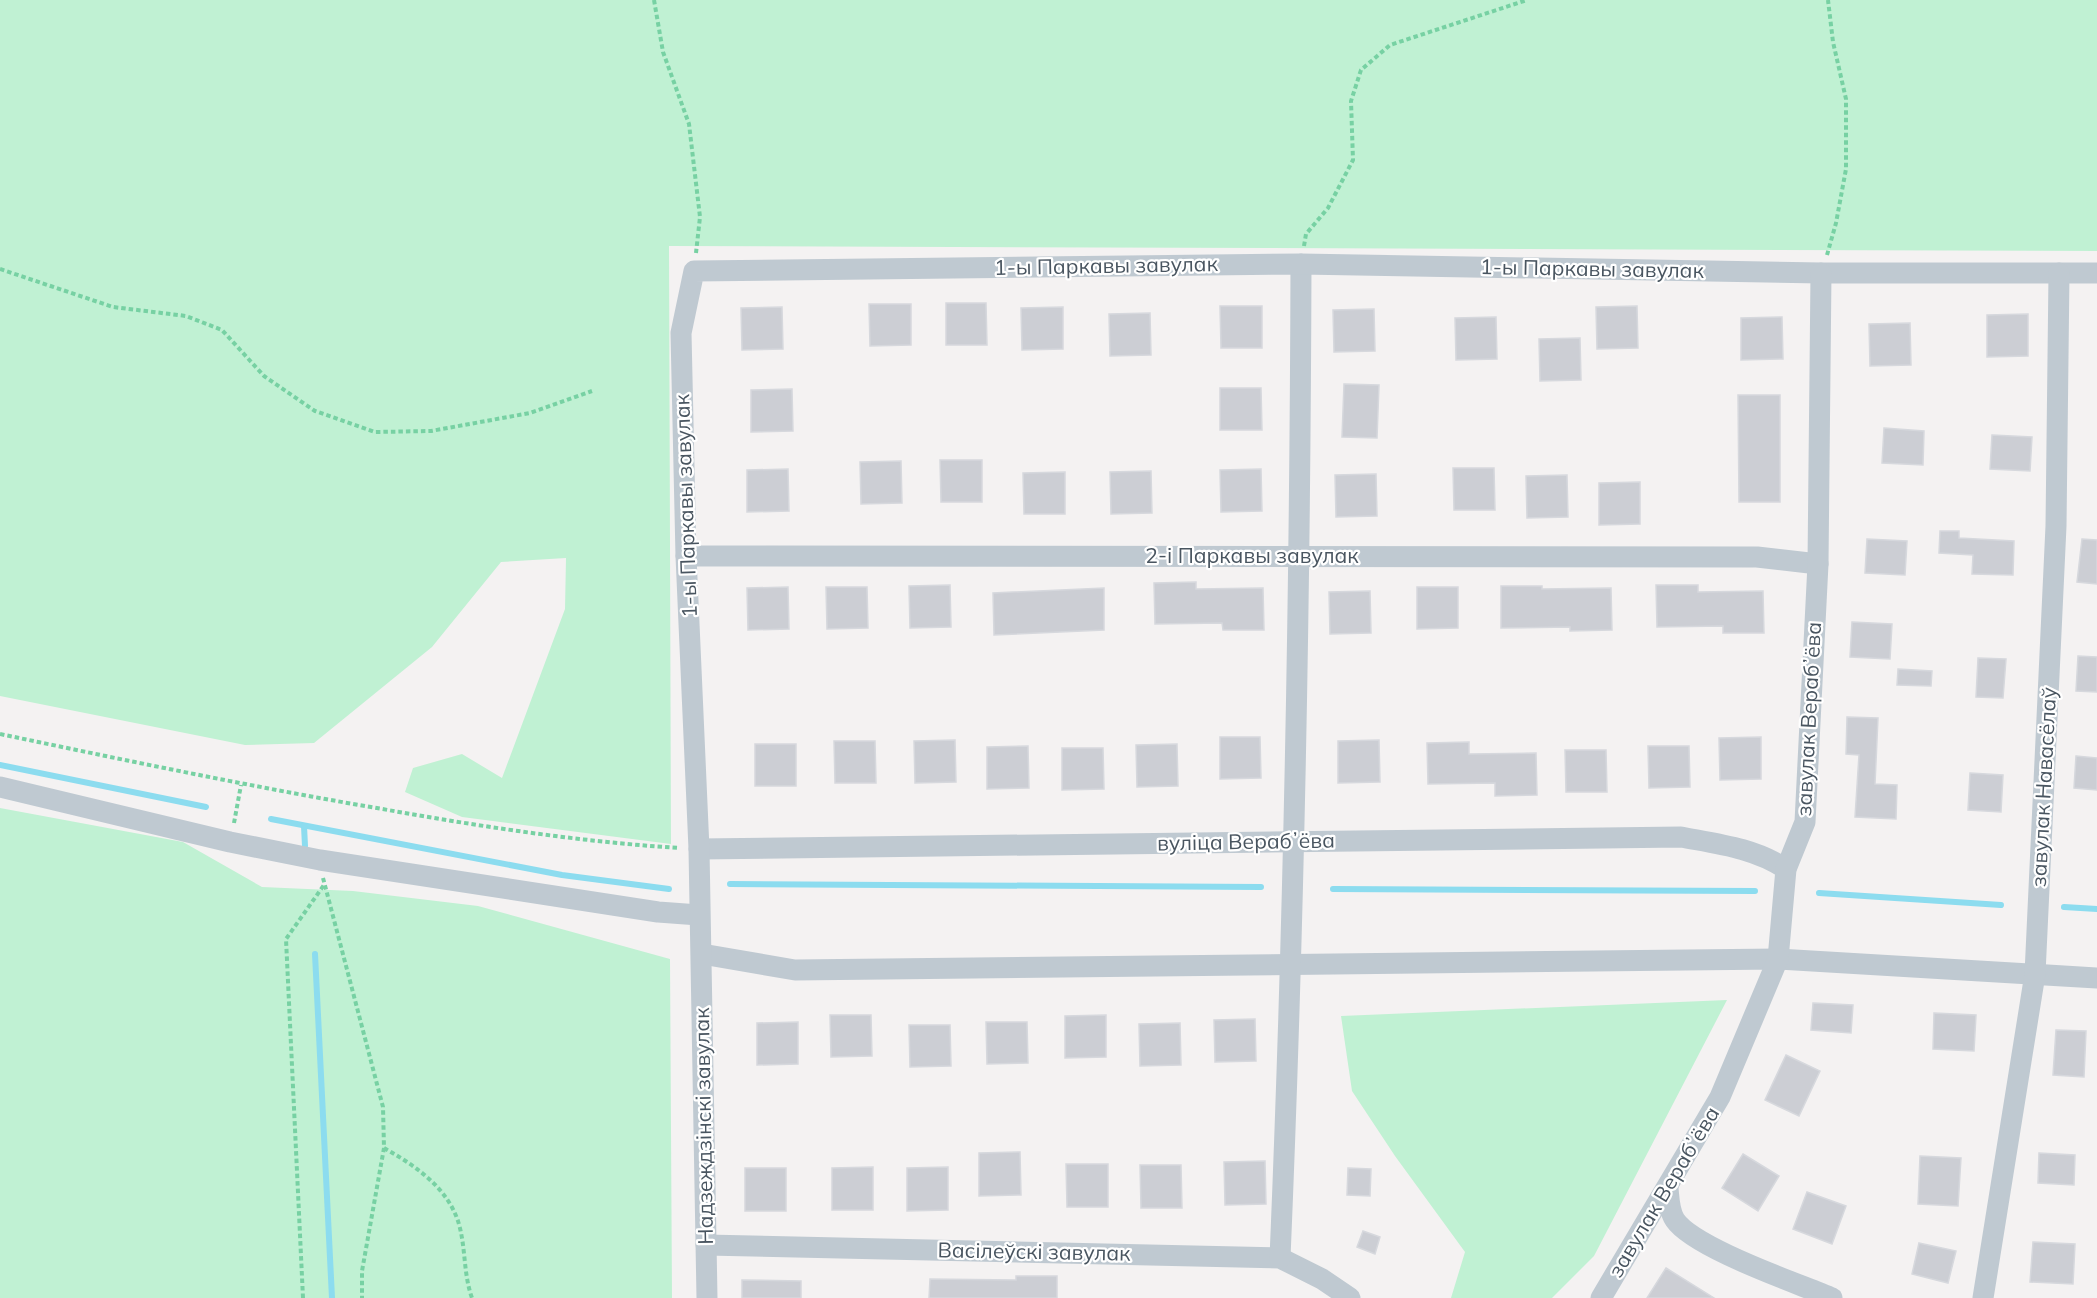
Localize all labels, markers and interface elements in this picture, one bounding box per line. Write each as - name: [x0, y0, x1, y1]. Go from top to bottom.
- street label: 1-ы Паркавы завулак: [994, 250, 1219, 280]
- street label: 1-ы Паркавы завулак: [1480, 253, 1705, 283]
- street label: 1-ы Паркавы завулак: [668, 393, 702, 618]
- street label: 2-і Паркавы завулак: [1145, 542, 1359, 568]
- street label: завулак Верабʼёва: [1790, 621, 1826, 817]
- street label: завулак Навасёлаў: [2025, 686, 2061, 887]
- street label: вуліца Верабʼёва: [1157, 826, 1335, 856]
- street label: Надзеждзінскі завулак: [688, 1007, 718, 1245]
- street label: завулак Верабʼёва: [1602, 1101, 1724, 1282]
- street label: Васілеўскі завулак: [937, 1236, 1131, 1266]

